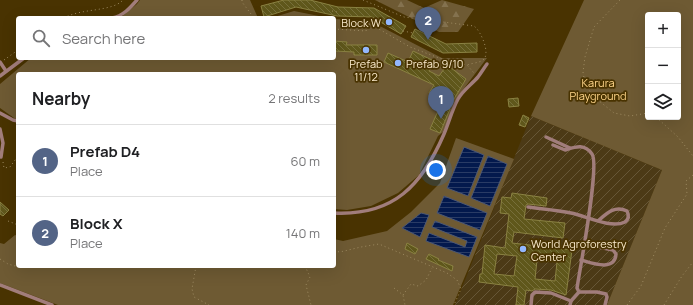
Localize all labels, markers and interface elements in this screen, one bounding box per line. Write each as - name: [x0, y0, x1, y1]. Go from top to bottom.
- pin: 2: [415, 7, 441, 40]
- map controls: [645, 12, 681, 120]
- button: +: [645, 12, 681, 48]
- place label: Block W: [341, 15, 382, 30]
- search box: [16, 16, 336, 60]
- marker: Block W: [384, 17, 394, 27]
- icon: search: [30, 27, 52, 49]
- text: Search here: [62, 28, 145, 49]
- marker: Prefab 11/12: [361, 45, 371, 55]
- button: −: [645, 48, 681, 84]
- place label: Prefab 11/12: [349, 56, 383, 84]
- place label: Prefab 9/10: [406, 56, 464, 71]
- marker: Prefab 9/10: [393, 58, 403, 68]
- park label: Karura Playground: [569, 75, 627, 103]
- button: layers: [645, 84, 681, 120]
- pin: 1: [428, 86, 454, 119]
- text: Nearby: [32, 87, 90, 110]
- text: 2 results: [268, 89, 320, 107]
- text: Prefab D4: [70, 141, 140, 162]
- text: 1: [42, 152, 48, 170]
- text: 60 m: [290, 152, 320, 170]
- your location: [426, 160, 446, 180]
- text: Place: [70, 162, 103, 180]
- text: Block X: [70, 213, 122, 234]
- text: 2: [41, 224, 49, 242]
- text: 140 m: [286, 224, 320, 242]
- text: Place: [70, 234, 103, 252]
- place label: World Agroforestry Center: [531, 236, 627, 264]
- marker: World Agroforestry Center: [518, 244, 528, 254]

